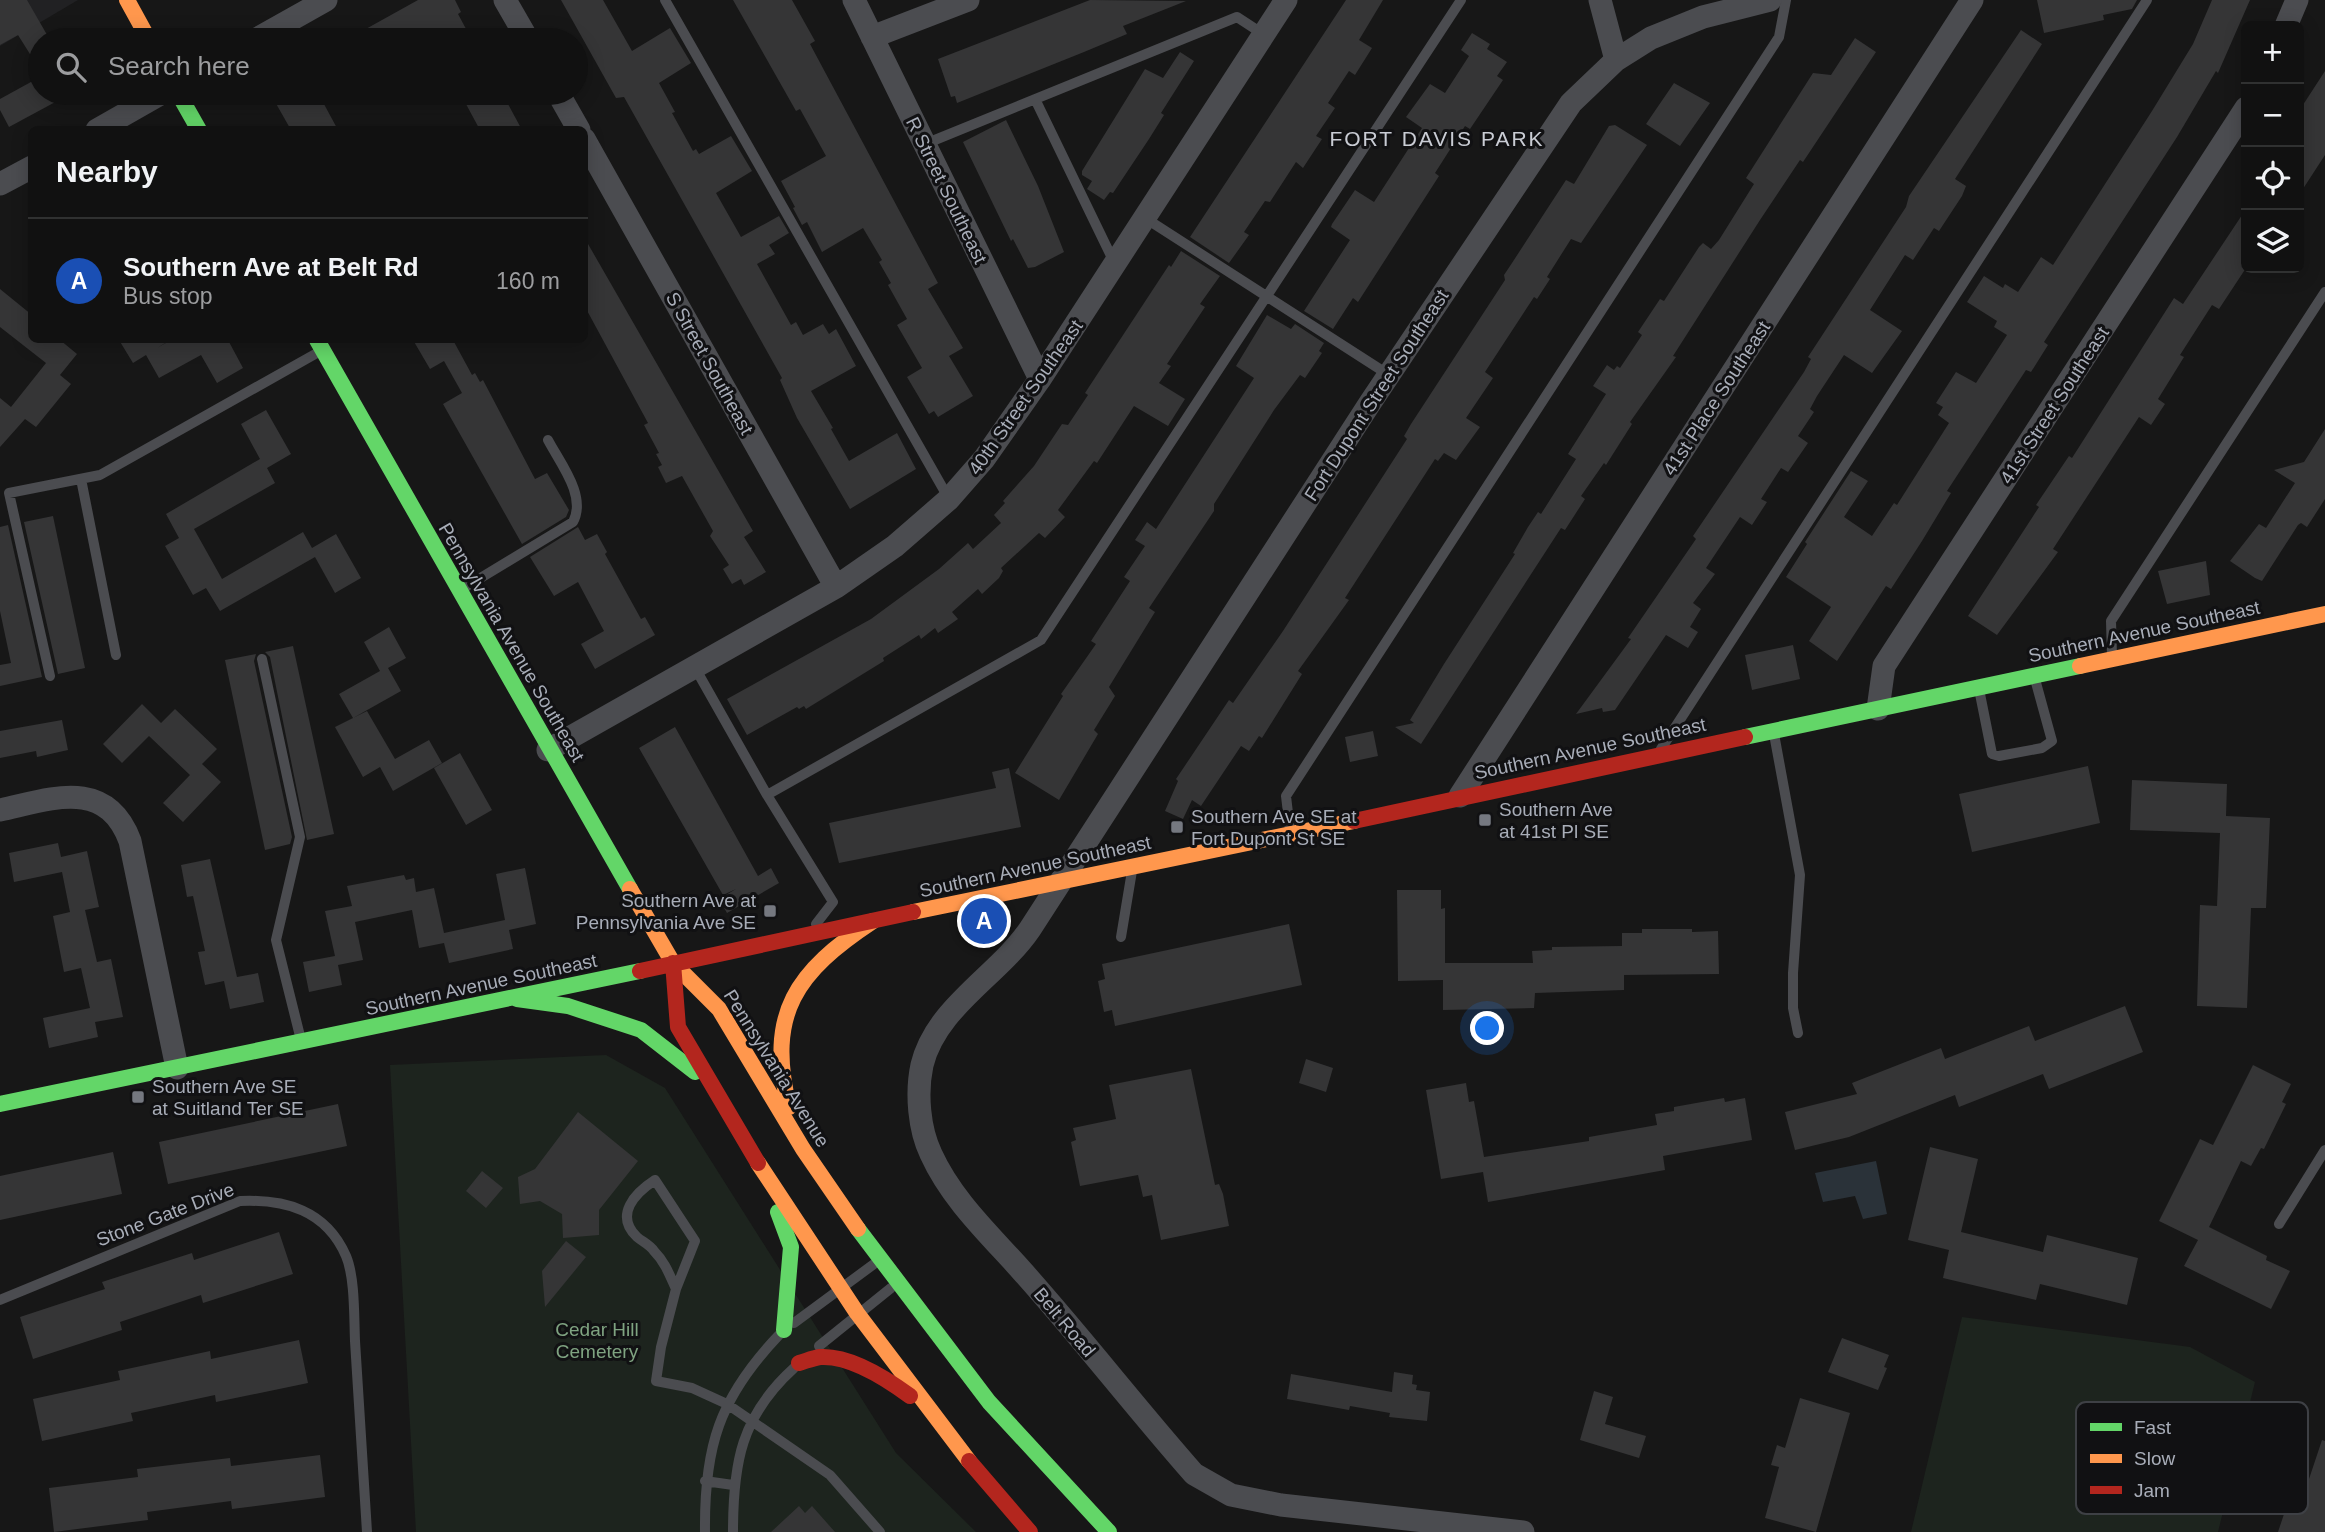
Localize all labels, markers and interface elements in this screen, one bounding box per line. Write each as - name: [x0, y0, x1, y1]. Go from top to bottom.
- map controls: [2241, 21, 2304, 273]
- button: +: [2241, 21, 2304, 84]
- search box: [28, 28, 588, 105]
- icon: search: [52, 48, 90, 86]
- text: Search here: [108, 51, 250, 81]
- button: −: [2241, 84, 2304, 147]
- street label: R Street Southeast: [902, 113, 991, 268]
- district label: FORT DAVIS PARK: [1329, 127, 1545, 150]
- button: locate: [2241, 147, 2304, 210]
- text: Nearby: [56, 155, 158, 188]
- button: layers: [2241, 210, 2304, 273]
- text: Southern Ave at Belt Rd: [123, 252, 419, 282]
- text: A: [71, 268, 87, 294]
- text: 160 m: [496, 268, 560, 294]
- text: Bus stop: [123, 283, 213, 309]
- street label: Fort Dupont Street Southeast: [1300, 285, 1453, 505]
- street label: S Street Southeast: [662, 288, 758, 439]
- street label: 40th Street Southeast: [964, 315, 1087, 479]
- street label: 41st Place Southeast: [1659, 317, 1775, 479]
- street label: 41st Street Southeast: [1996, 322, 2113, 488]
- street label: Pennsylvania Avenue Southeast: [434, 519, 589, 766]
- street label: Southern Avenue Southeast: [2026, 597, 2263, 666]
- street label: Southern Avenue Southeast: [1472, 714, 1709, 783]
- place label: Southern Ave at 41st Pl SE: [1499, 799, 1613, 842]
- place label: Southern Ave SE at Fort Dupont St SE: [1191, 806, 1357, 849]
- marker: Southern Ave at 41st Pl SE: [1477, 812, 1493, 828]
- marker: Southern Ave SE at Fort Dupont St SE: [1169, 819, 1185, 835]
- street label: Southern Avenue Southeast: [917, 832, 1154, 901]
- place label: Southern Ave at Pennsylvania Ave SE: [576, 890, 757, 933]
- pin: A: [961, 895, 1007, 947]
- marker: Southern Ave at Pennsylvania Ave SE: [762, 903, 778, 919]
- street label: Southern Avenue Southeast: [363, 950, 600, 1019]
- street label: Pennsylvania Avenue: [720, 986, 834, 1151]
- your location: [1470, 1011, 1504, 1045]
- place label: Southern Ave SE at Suitland Ter SE: [152, 1076, 304, 1119]
- marker: Southern Ave SE at Suitland Ter SE: [130, 1089, 146, 1105]
- street label: Stone Gate Drive: [93, 1179, 237, 1250]
- street label: Belt Road: [1030, 1284, 1099, 1361]
- park label: Cedar Hill Cemetery: [555, 1319, 639, 1362]
- legend: [2076, 1402, 2308, 1514]
- text: Fast: [2134, 1417, 2172, 1438]
- text: Slow: [2134, 1448, 2175, 1469]
- text: Jam: [2134, 1480, 2170, 1501]

